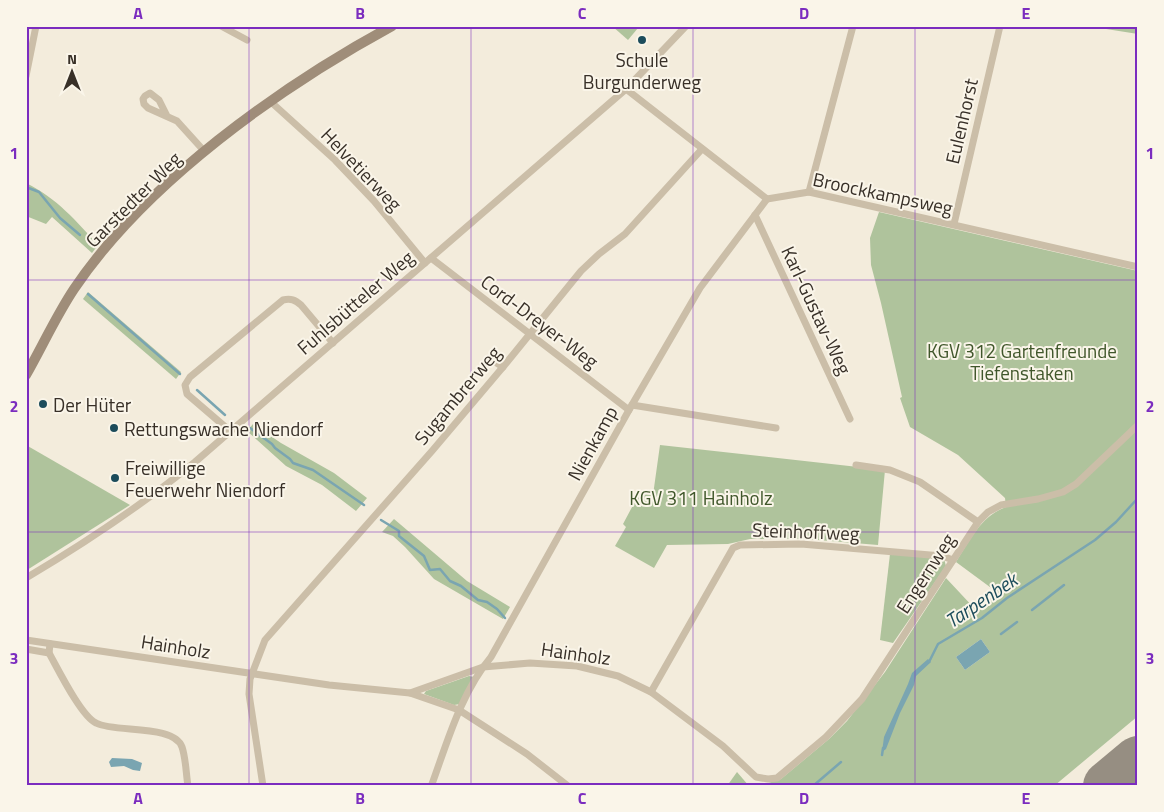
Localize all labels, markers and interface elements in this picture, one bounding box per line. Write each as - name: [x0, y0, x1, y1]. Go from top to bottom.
- text: A: [133, 1, 143, 25]
- text: B: [355, 1, 365, 25]
- text: C: [578, 1, 587, 25]
- text: D: [799, 1, 809, 25]
- text: E: [1022, 1, 1031, 25]
- marker: Schule Burgunderweg: [636, 34, 648, 46]
- place label: Schule Burgunderweg: [583, 45, 701, 96]
- north arrow: [48, 48, 98, 98]
- text: N: [67, 48, 77, 69]
- street label: Eulenhorst: [937, 75, 985, 167]
- street label: Helvetierweg: [315, 121, 409, 217]
- text: 1: [10, 141, 18, 165]
- text: 1: [1146, 141, 1154, 165]
- street label: Garstedter Weg: [78, 144, 188, 254]
- street label: Broockkampsweg: [810, 164, 956, 222]
- street label: Karl-Gustav-Weg: [774, 241, 860, 379]
- street label: Fuhlsbütteler Weg: [290, 243, 420, 361]
- street label: Cord-Dreyer-Weg: [475, 267, 605, 375]
- park label: KGV 312 Gartenfreunde Tiefenstaken: [927, 336, 1117, 387]
- street label: Sugambrerweg: [407, 339, 507, 451]
- place label: Der Hüter: [53, 390, 132, 419]
- text: 2: [10, 394, 18, 418]
- text: 2: [1146, 394, 1154, 418]
- marker: Der Hüter: [37, 398, 49, 410]
- street label: Nienkamp: [560, 400, 624, 486]
- place label: Rettungswache Niendorf: [124, 414, 324, 443]
- marker: Rettungswache Niendorf: [108, 422, 120, 434]
- place label: Freiwillige Feuerwehr Niendorf: [125, 453, 286, 504]
- marker: Freiwillige Feuerwehr Niendorf: [109, 472, 121, 484]
- park label: KGV 311 Hainholz: [629, 483, 773, 512]
- street label: Steinhoffweg: [752, 515, 860, 547]
- street label: Engernweg: [888, 527, 962, 619]
- water label: Tarpenbek: [939, 563, 1025, 636]
- street label: Hainholz: [139, 626, 213, 666]
- street label: Hainholz: [539, 634, 613, 672]
- text: 3: [10, 646, 18, 670]
- text: 3: [1146, 646, 1154, 670]
- text: A: [133, 786, 143, 810]
- text: B: [355, 786, 365, 810]
- text: C: [578, 786, 587, 810]
- text: D: [799, 786, 809, 810]
- text: E: [1022, 786, 1031, 810]

